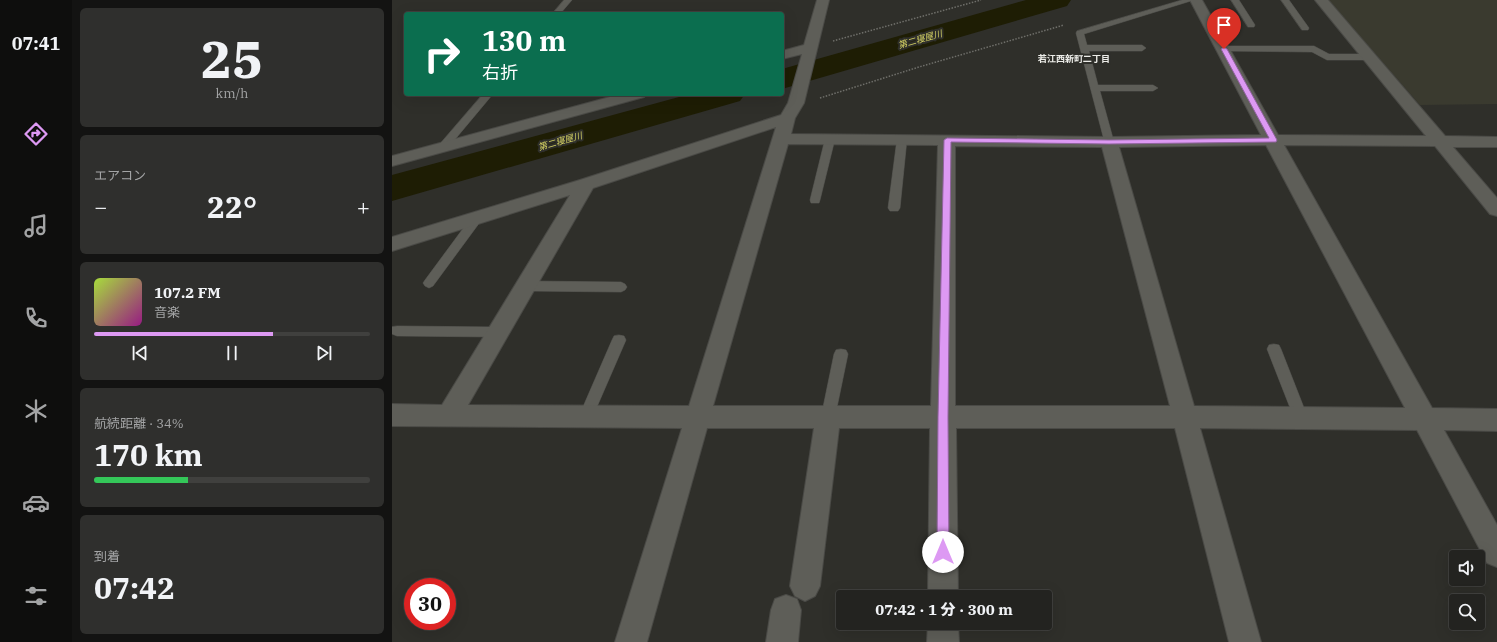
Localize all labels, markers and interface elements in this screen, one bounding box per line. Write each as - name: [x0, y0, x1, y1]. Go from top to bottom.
- pin: [1207, 8, 1241, 49]
- icon: arrive: [1213, 14, 1235, 36]
- text: 130 m: [482, 22, 566, 59]
- text: 25: [201, 25, 263, 92]
- water label: 第二寝屋川: [897, 27, 944, 50]
- icon: right: [416, 28, 468, 80]
- text: 07:41: [12, 32, 60, 55]
- district label: 若江西新町二丁目: [1037, 53, 1110, 64]
- text: 右折: [482, 61, 518, 84]
- text: km/h: [216, 85, 248, 102]
- icon: directions: [22, 120, 50, 148]
- water label: 第二寝屋川: [537, 129, 584, 152]
- text: エアコン: [94, 167, 146, 184]
- text: 22°: [207, 187, 257, 226]
- text: −: [94, 192, 107, 221]
- text: +: [357, 192, 370, 221]
- icon: music: [22, 212, 50, 240]
- text: 107.2 FM: [154, 283, 221, 302]
- icon: phone: [22, 304, 50, 332]
- text: 音楽: [154, 304, 180, 321]
- icon: previous: [129, 342, 151, 364]
- icon: pause: [221, 342, 243, 364]
- icon: next: [313, 342, 335, 364]
- icon: climate: [22, 397, 50, 425]
- text: 航続距離 · 34%: [94, 415, 184, 432]
- text: 170 km: [94, 435, 203, 474]
- icon: car: [22, 489, 50, 517]
- position arrow: [922, 531, 964, 573]
- text: 到着: [94, 548, 120, 565]
- map controls: [1449, 550, 1485, 630]
- button: sound: [1449, 550, 1485, 586]
- text: 07:42: [94, 568, 175, 607]
- speed limit sign: 30: [404, 578, 456, 630]
- icon: filters: [22, 582, 50, 610]
- button: search: [1449, 594, 1485, 630]
- text: 07:42 · 1 分 · 300 m: [875, 600, 1013, 619]

